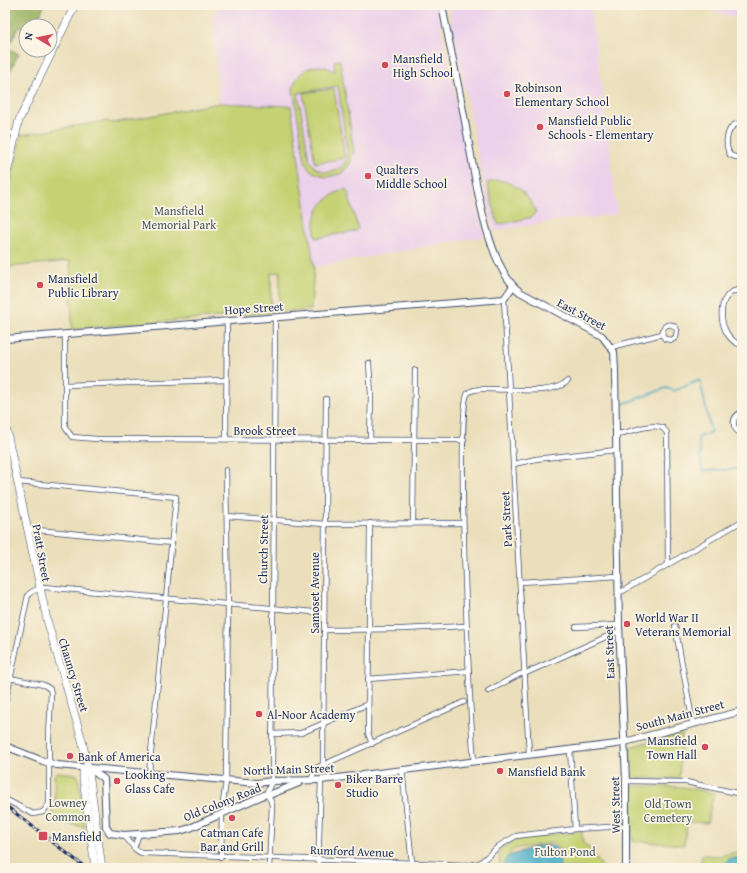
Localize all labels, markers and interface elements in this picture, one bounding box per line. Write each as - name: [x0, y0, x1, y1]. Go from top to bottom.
- north arrow: [18, 18, 58, 58]
- text: N: [20, 31, 37, 41]
- place label: Mansfield High School: [393, 50, 454, 81]
- marker: Mansfield High School: [380, 60, 390, 70]
- place label: Robinson Elementary School: [515, 79, 610, 110]
- marker: Robinson Elementary School: [502, 89, 512, 99]
- place label: Mansfield Public Schools - Elementary: [548, 112, 654, 143]
- marker: Mansfield Public Schools - Elementary: [535, 122, 545, 132]
- place label: Qualters Middle School: [376, 161, 448, 192]
- marker: Qualters Middle School: [363, 171, 373, 181]
- park label: Mansfield Memorial Park: [142, 202, 217, 233]
- place label: Mansfield Public Library: [48, 270, 119, 301]
- marker: Mansfield Public Library: [35, 280, 45, 290]
- street label: East Street: [554, 294, 610, 334]
- street label: Hope Street: [224, 297, 285, 319]
- street label: Brook Street: [234, 422, 297, 439]
- street label: Park Street: [496, 490, 516, 547]
- street label: Church Street: [254, 513, 272, 584]
- street label: Pratt Street: [29, 523, 56, 584]
- street label: Samoset Avenue: [306, 552, 323, 634]
- place label: World War II Veterans Memorial: [635, 609, 732, 640]
- marker: World War II Veterans Memorial: [622, 619, 632, 629]
- street label: East Street: [600, 624, 618, 679]
- street label: Chauncy Street: [55, 636, 94, 715]
- street label: South Main Street: [634, 695, 727, 735]
- place label: Al-Noor Academy: [267, 706, 356, 723]
- marker: Al-Noor Academy: [254, 709, 264, 719]
- place label: Mansfield Town Hall: [647, 732, 698, 763]
- marker: Mansfield Town Hall: [700, 742, 710, 752]
- place label: Bank of America: [78, 748, 161, 765]
- marker: Bank of America: [65, 751, 75, 761]
- street label: North Main Street: [243, 759, 336, 779]
- place label: Mansfield Bank: [508, 763, 586, 780]
- place label: Looking Glass Cafe: [125, 766, 175, 797]
- marker: Mansfield Bank: [495, 766, 505, 776]
- place label: Biker Barre Studio: [346, 770, 403, 801]
- street label: West Street: [606, 775, 624, 834]
- marker: Looking Glass Cafe: [112, 776, 122, 786]
- street label: Old Colony Road: [181, 778, 264, 825]
- marker: Biker Barre Studio: [333, 780, 343, 790]
- park label: Lowney Common: [45, 794, 91, 825]
- park label: Old Town Cemetery: [644, 795, 692, 826]
- marker: Catman Cafe Bar and Grill: [227, 813, 237, 823]
- place label: Catman Cafe Bar and Grill: [200, 824, 264, 855]
- place label: Mansfield: [52, 828, 102, 845]
- marker: Mansfield: [37, 830, 49, 842]
- street label: Rumford Avenue: [310, 841, 395, 861]
- park label: Fulton Pond: [534, 843, 596, 860]

